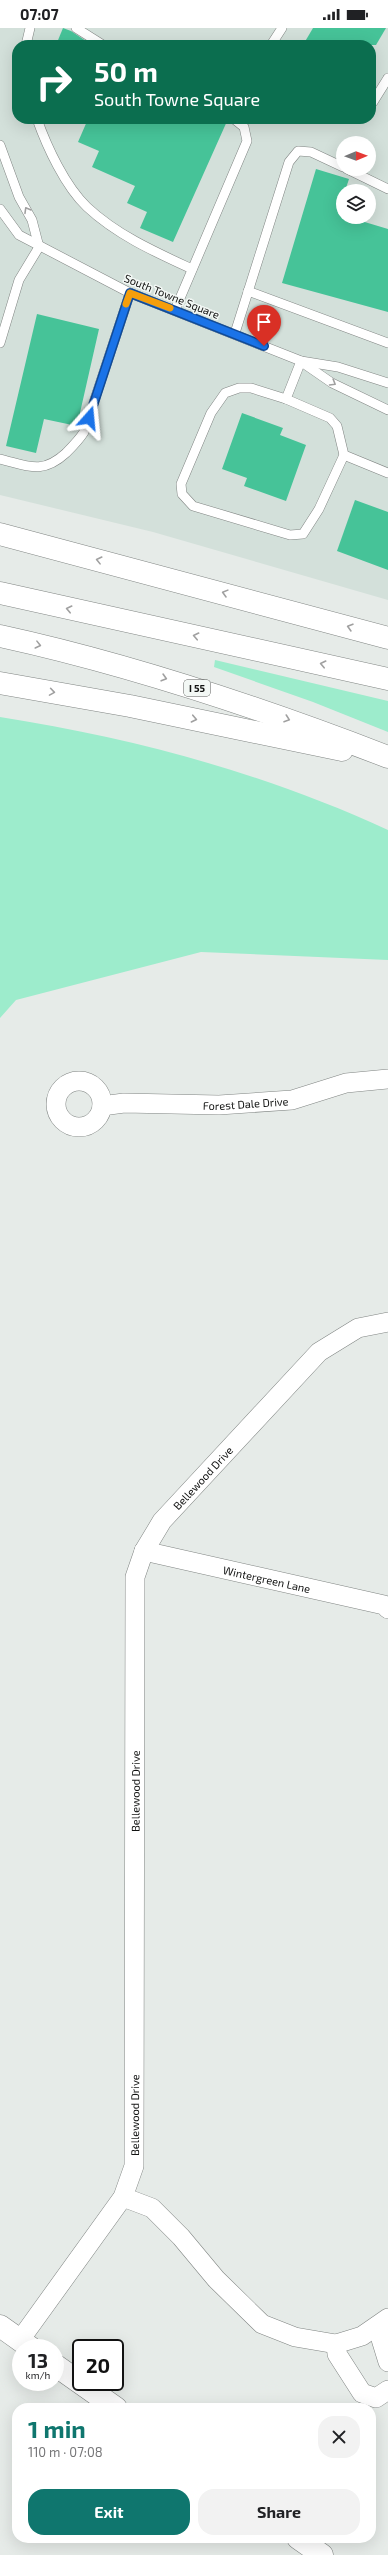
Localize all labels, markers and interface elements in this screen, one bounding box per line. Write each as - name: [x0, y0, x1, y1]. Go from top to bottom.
- text: 07:07: [20, 5, 59, 23]
- text: 50 m: [94, 54, 158, 88]
- icon: right: [28, 56, 80, 108]
- text: South Towne Square: [94, 88, 260, 110]
- north arrow: [336, 136, 376, 176]
- map controls: [336, 136, 376, 224]
- button: layers: [336, 184, 376, 224]
- one-way arrow: [24, 207, 31, 214]
- street label: South Towne Square: [122, 271, 222, 321]
- pin: [247, 305, 281, 346]
- icon: arrive: [253, 311, 275, 333]
- one-way arrow: [329, 379, 336, 386]
- position arrow: [68, 397, 110, 439]
- one-way arrow: [96, 556, 103, 564]
- one-way arrow: [222, 589, 229, 598]
- one-way arrow: [66, 605, 72, 613]
- one-way arrow: [347, 623, 354, 632]
- one-way arrow: [193, 632, 199, 641]
- one-way arrow: [35, 640, 41, 648]
- one-way arrow: [320, 660, 326, 668]
- one-way arrow: [160, 673, 167, 682]
- road number: I 55: [184, 680, 210, 696]
- one-way arrow: [49, 687, 55, 696]
- one-way arrow: [284, 714, 291, 722]
- one-way arrow: [191, 715, 197, 723]
- street label: Forest Dale Drive: [203, 1094, 289, 1112]
- street label: Bellewood Drive: [170, 1443, 235, 1512]
- street label: Wintergreen Lane: [222, 1563, 312, 1595]
- street label: Bellewood Drive: [128, 1750, 141, 1832]
- street label: Bellewood Drive: [128, 2074, 141, 2156]
- speed limit sign: 20: [72, 2339, 124, 2391]
- text: 13: [28, 2348, 48, 2372]
- text: km/h: [26, 2369, 50, 2381]
- text: 1 min: [28, 2414, 86, 2443]
- button: close: [318, 2416, 360, 2458]
- text: 110 m · 07:08: [28, 2444, 103, 2460]
- button: Exit: [28, 2489, 190, 2535]
- button: Share: [198, 2489, 360, 2535]

